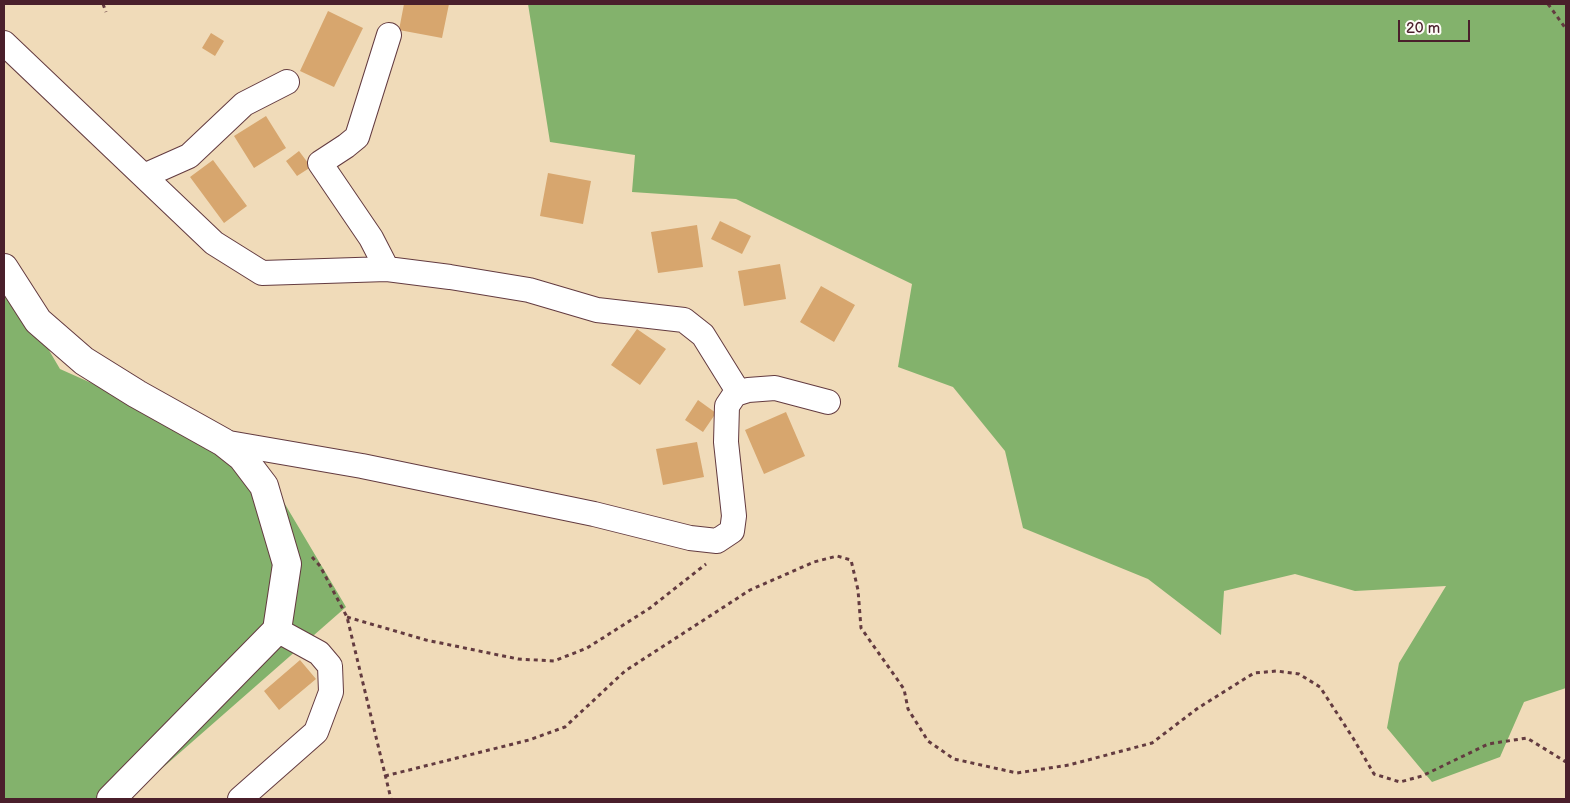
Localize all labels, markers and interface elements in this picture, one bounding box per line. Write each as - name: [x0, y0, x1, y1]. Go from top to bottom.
- scale bar: [1400, 10, 1472, 42]
- text: 20 m: [1406, 19, 1440, 38]

